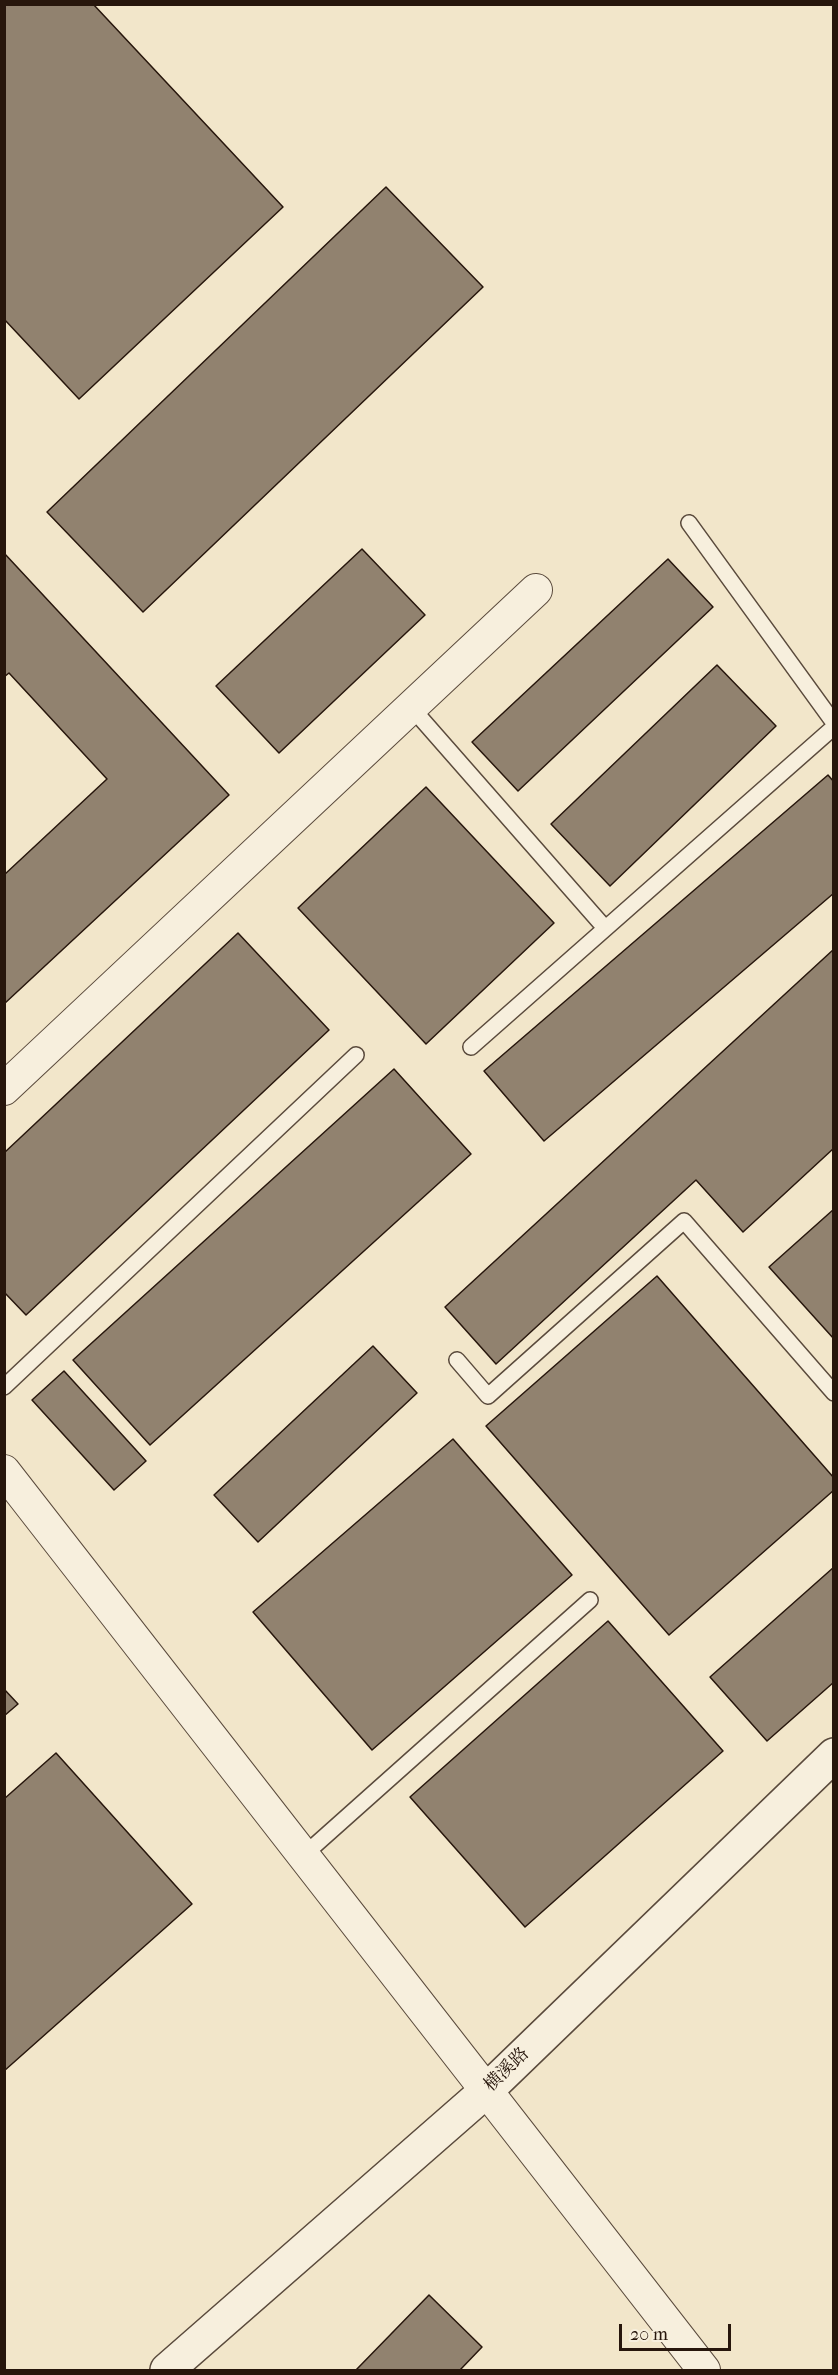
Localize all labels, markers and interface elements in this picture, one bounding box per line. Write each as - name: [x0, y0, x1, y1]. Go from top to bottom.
- street label: 横溪路: [480, 2043, 534, 2097]
- scale bar: [622, 2312, 734, 2350]
- text: 20 m: [630, 2324, 668, 2345]

